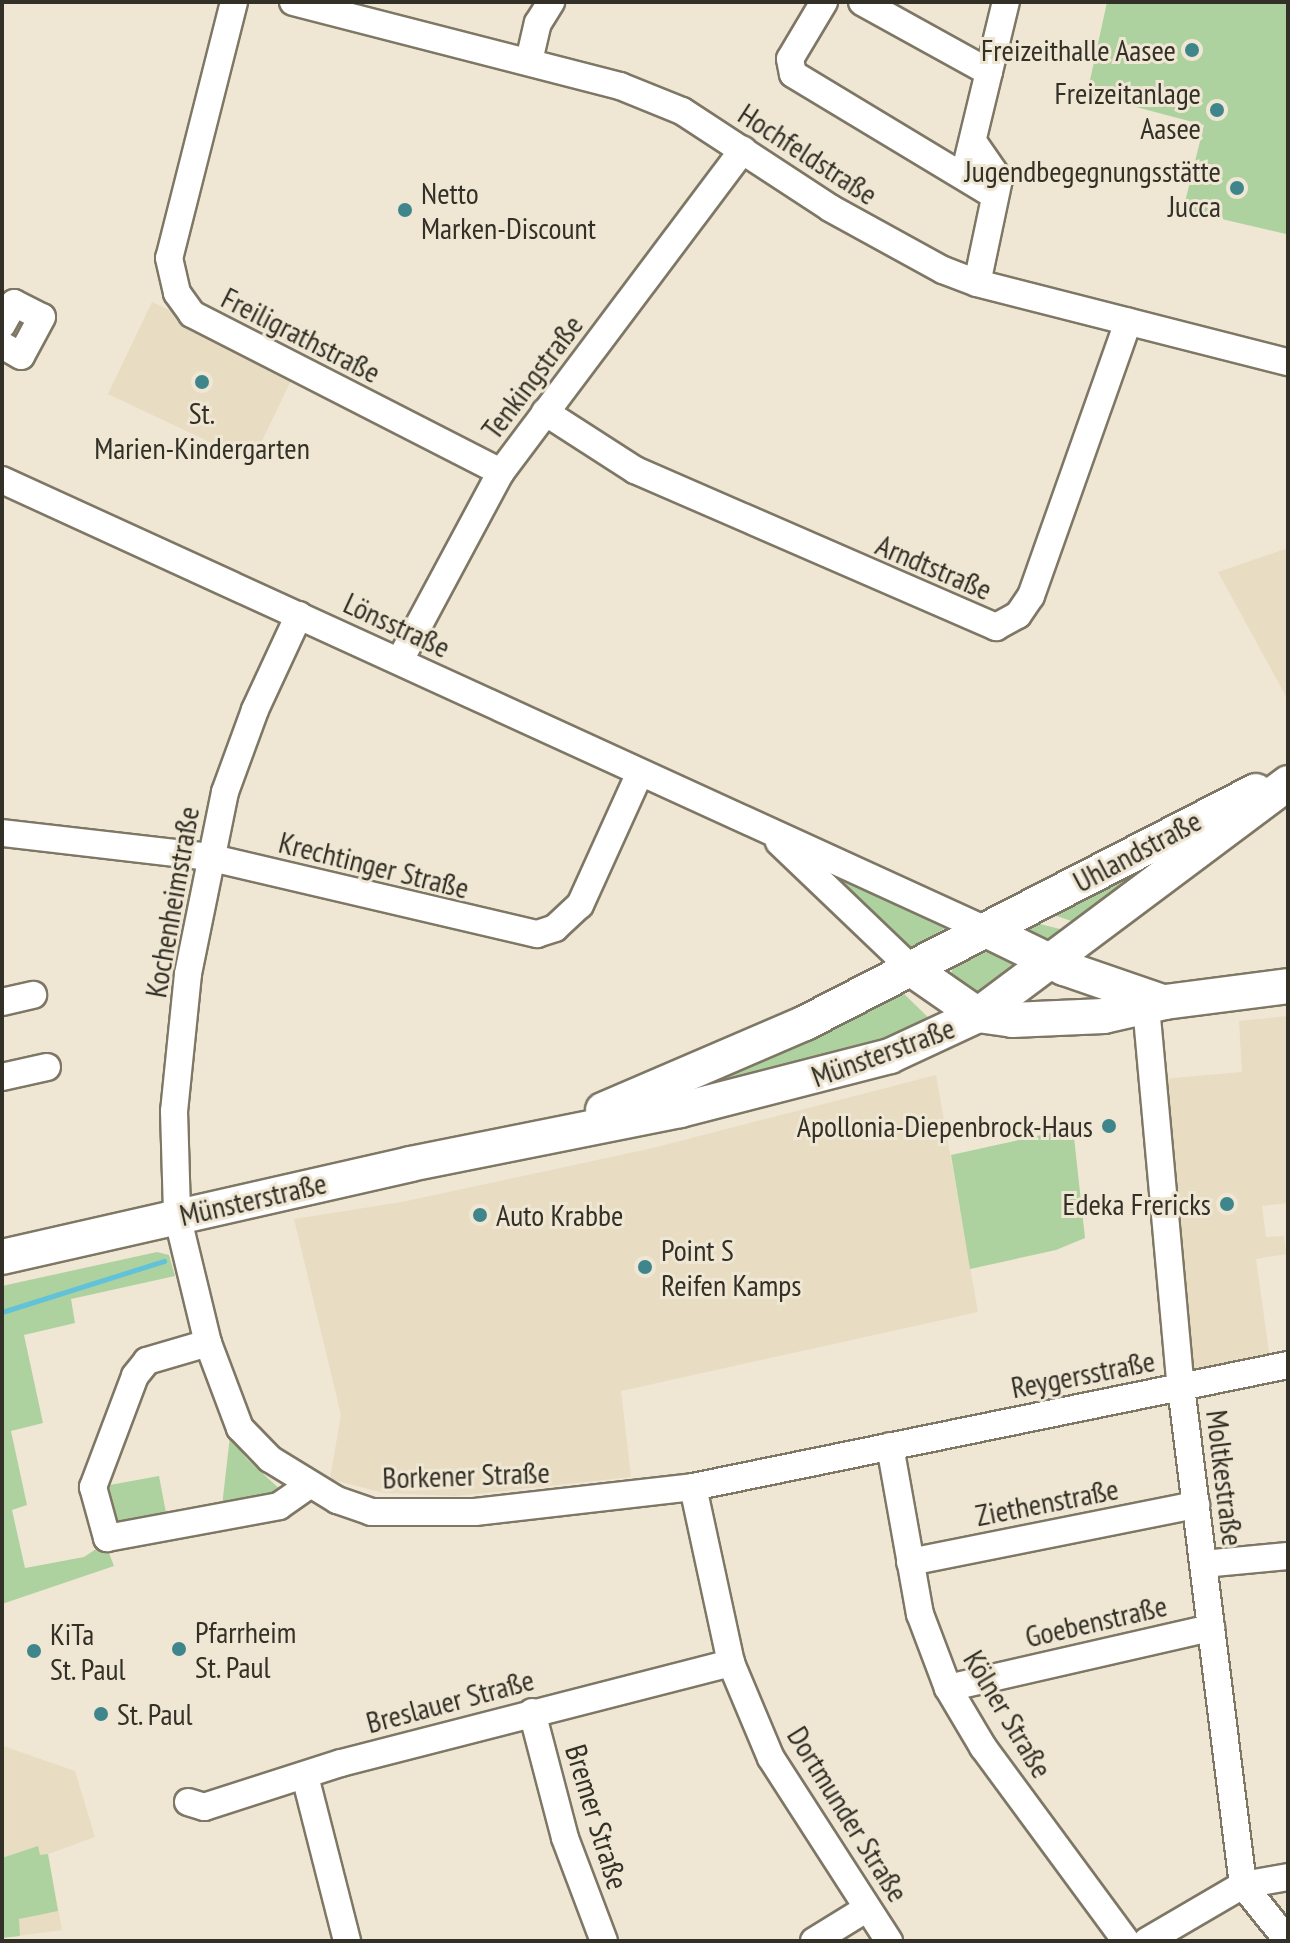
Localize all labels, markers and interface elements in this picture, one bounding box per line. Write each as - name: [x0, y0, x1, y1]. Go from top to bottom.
- place label: Freizeithalle Aasee: [980, 32, 1176, 68]
- marker: Freizeithalle Aasee: [1183, 41, 1201, 59]
- place label: Freizeitanlage Aasee: [1054, 75, 1201, 146]
- street label: Hochfeldstraße: [732, 96, 884, 212]
- marker: Freizeitanlage Aasee: [1208, 101, 1226, 119]
- place label: Jugendbegegnungsstätte Jucca: [965, 153, 1221, 224]
- place label: Netto Marken-Discount: [421, 175, 596, 246]
- marker: Jugendbegegnungsstätte Jucca: [1228, 179, 1246, 197]
- marker: Netto Marken-Discount: [396, 201, 414, 219]
- street label: Freiligrathstraße: [216, 280, 386, 390]
- street label: Tenkingstraße: [474, 308, 590, 446]
- marker: St. Marien-Kindergarten: [193, 373, 211, 391]
- place label: St. Marien-Kindergarten: [94, 395, 310, 466]
- street label: Arndtstraße: [871, 527, 997, 607]
- street label: Lönsstraße: [338, 585, 456, 665]
- street label: Uhlandstraße: [1067, 802, 1207, 900]
- street label: Kochenheimstraße: [137, 804, 207, 1000]
- street label: Krechtinger Straße: [275, 824, 473, 906]
- street label: Münsterstraße: [807, 1009, 959, 1095]
- place label: Apollonia-Diepenbrock-Haus: [797, 1108, 1093, 1144]
- marker: Apollonia-Diepenbrock-Haus: [1100, 1117, 1118, 1135]
- street label: Münsterstraße: [176, 1165, 330, 1233]
- place label: Edeka Frericks: [1063, 1186, 1211, 1222]
- marker: Edeka Frericks: [1218, 1195, 1236, 1213]
- place label: Auto Krabbe: [496, 1197, 623, 1233]
- marker: Auto Krabbe: [471, 1206, 489, 1224]
- place label: Point S Reifen Kamps: [661, 1232, 801, 1302]
- marker: Point S Reifen Kamps: [636, 1258, 654, 1276]
- street label: Reygersstraße: [1008, 1342, 1158, 1406]
- street label: Moltkestraße: [1199, 1408, 1251, 1548]
- street label: Borkener Straße: [382, 1454, 550, 1496]
- street label: Ziethenstraße: [973, 1471, 1121, 1533]
- street label: Goebenstraße: [1022, 1587, 1170, 1655]
- place label: Pfarrheim St. Paul: [195, 1614, 296, 1684]
- place label: KiTa St. Paul: [50, 1616, 128, 1686]
- marker: Pfarrheim St. Paul: [170, 1640, 188, 1658]
- marker: KiTa St. Paul: [25, 1642, 43, 1660]
- street label: Kölner Straße: [956, 1644, 1060, 1784]
- street label: Breslauer Straße: [362, 1661, 538, 1741]
- place label: St. Paul: [117, 1696, 195, 1732]
- marker: St. Paul: [92, 1705, 110, 1723]
- street label: Dortmunder Straße: [780, 1720, 916, 1908]
- street label: Bremer Straße: [558, 1740, 636, 1894]

